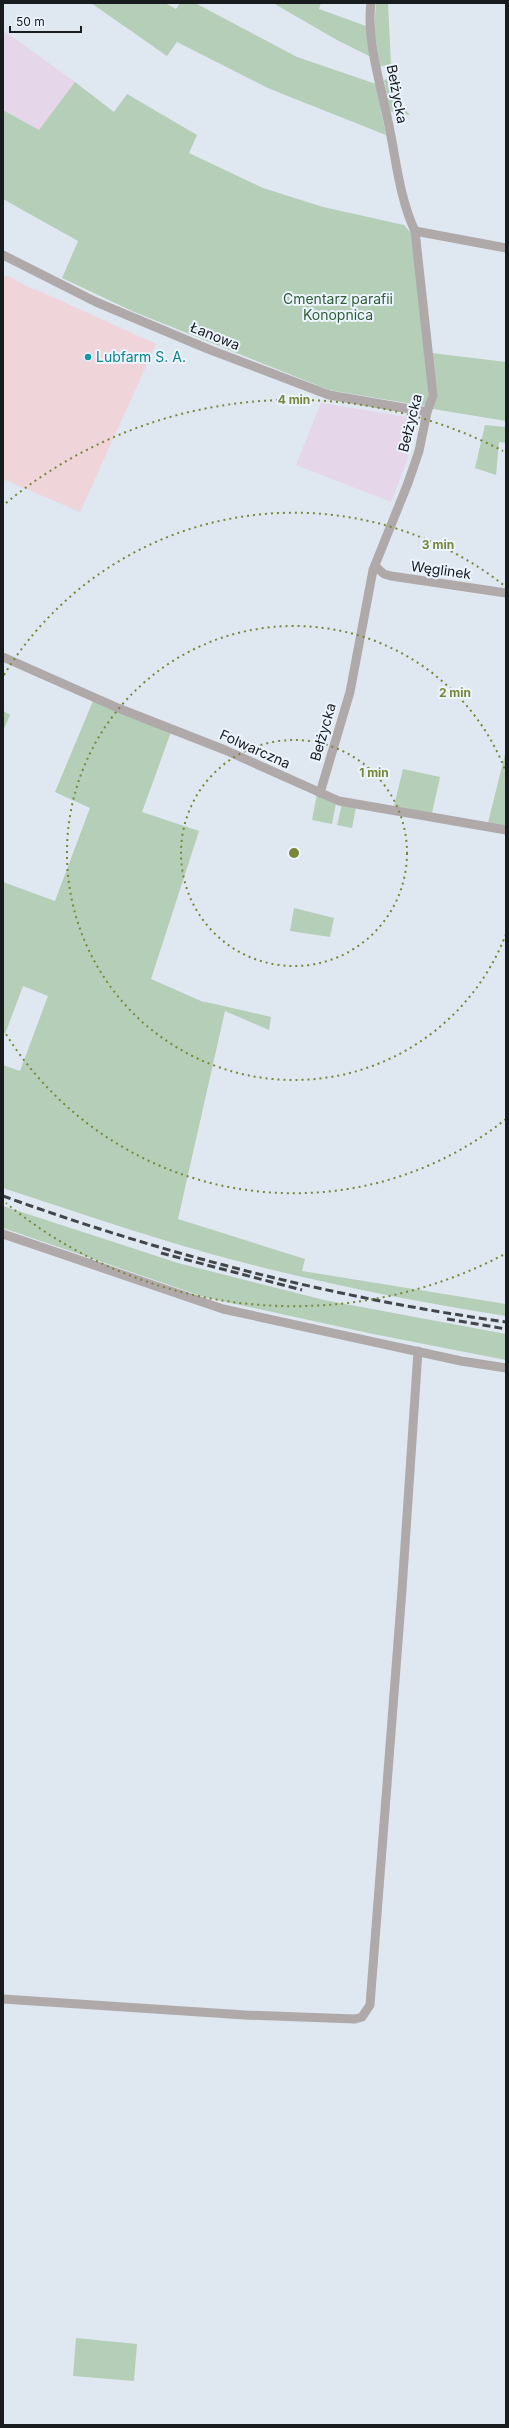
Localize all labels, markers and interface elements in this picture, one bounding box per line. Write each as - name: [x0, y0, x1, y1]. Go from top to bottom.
- scale bar: [10, 8, 81, 34]
- text: 50 m: [16, 14, 45, 29]
- street label: Bełżycka: [383, 63, 412, 125]
- park label: Cmentarz parafii Konopnica: [283, 290, 393, 323]
- street label: Łanowa: [188, 318, 242, 353]
- place label: Lubfarm S. A.: [96, 348, 186, 365]
- marker: Lubfarm S. A.: [83, 352, 93, 362]
- text: 4 min: [278, 392, 310, 407]
- street label: Bełżycka: [394, 392, 425, 454]
- text: 3 min: [422, 537, 454, 552]
- street label: Węglinek: [410, 557, 473, 582]
- text: 2 min: [439, 685, 471, 700]
- street label: Bełżycka: [306, 701, 339, 763]
- street label: Folwarczna: [217, 725, 293, 772]
- text: 1 min: [359, 765, 389, 780]
- centre of rings: [287, 846, 301, 860]

